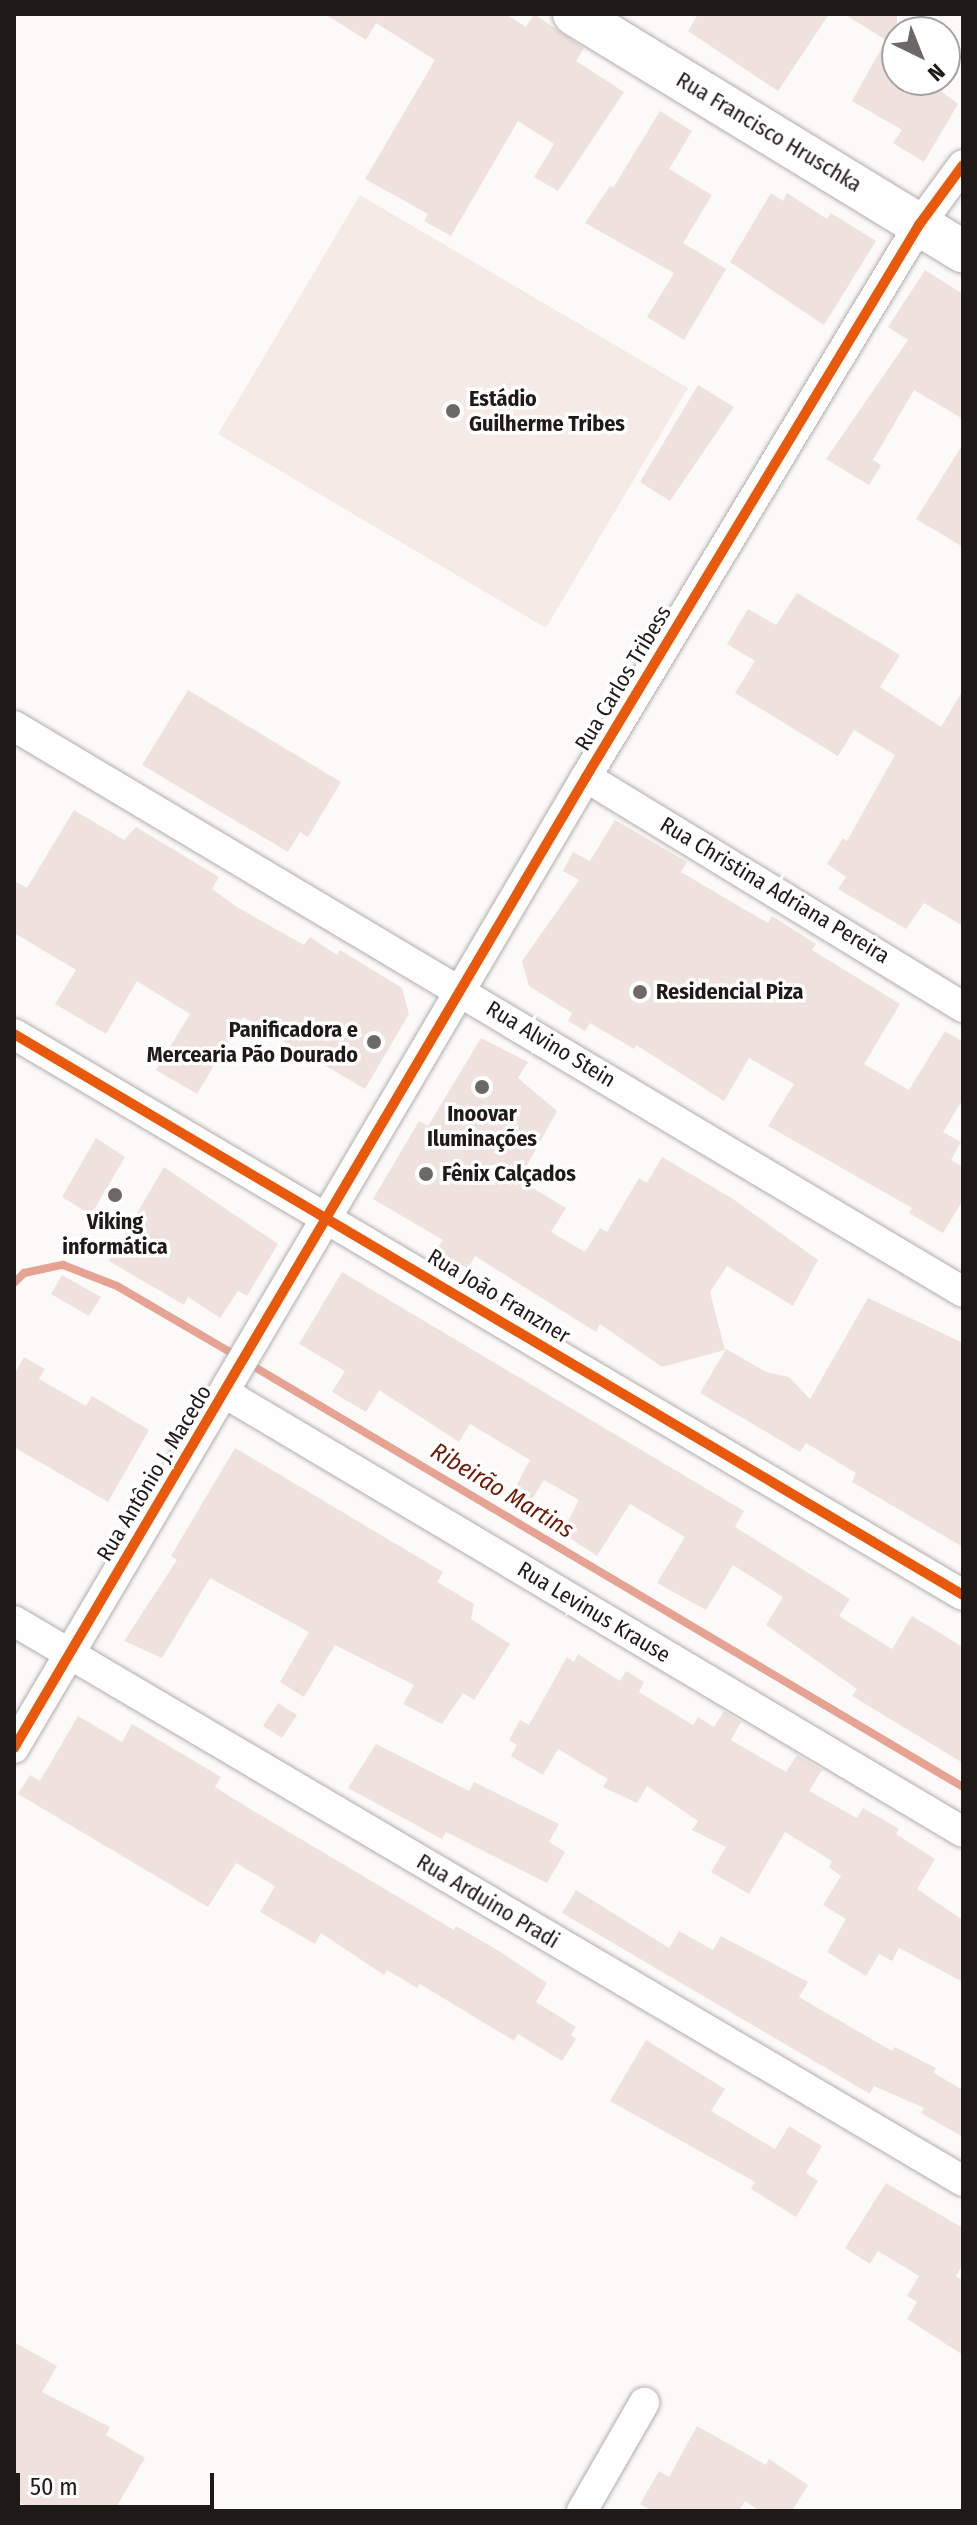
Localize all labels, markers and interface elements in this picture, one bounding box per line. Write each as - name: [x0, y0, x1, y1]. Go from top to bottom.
- north arrow: [881, 16, 961, 96]
- text: N: [922, 58, 950, 87]
- street label: Rua Francisco Hruschka: [672, 66, 866, 198]
- place label: Estádio Guilherme Tribes: [469, 385, 625, 436]
- marker: Estádio Guilherme Tribes: [444, 402, 462, 420]
- street label: Rua Carlos Tribess: [569, 601, 677, 755]
- street label: Rua Christina Adriana Pereira: [656, 811, 894, 969]
- place label: Residencial Piza: [656, 979, 803, 1005]
- marker: Residencial Piza: [631, 983, 649, 1001]
- street label: Rua Alvino Stein: [482, 995, 620, 1093]
- place label: Panificadora e Mercearia Pão Dourado: [147, 1016, 358, 1068]
- marker: Panificadora e Mercearia Pão Dourado: [365, 1033, 383, 1051]
- marker: Inoovar Iluminações: [473, 1078, 491, 1096]
- place label: Inoovar Iluminações: [427, 1100, 537, 1152]
- place label: Fênix Calçados: [442, 1161, 576, 1187]
- marker: Fênix Calçados: [417, 1165, 435, 1183]
- marker: Viking informática: [106, 1186, 124, 1204]
- place label: Viking informática: [62, 1208, 168, 1260]
- street label: Rua João Franzner: [423, 1243, 575, 1349]
- street label: Rua Antônio J. Macedo: [91, 1380, 217, 1566]
- water label: Ribeirão Martins: [425, 1437, 579, 1545]
- street label: Rua Levinus Krause: [513, 1556, 675, 1668]
- street label: Rua Arduino Pradi: [412, 1848, 564, 1954]
- scale bar: [20, 2457, 218, 2507]
- text: 50 m: [30, 2473, 78, 2501]

